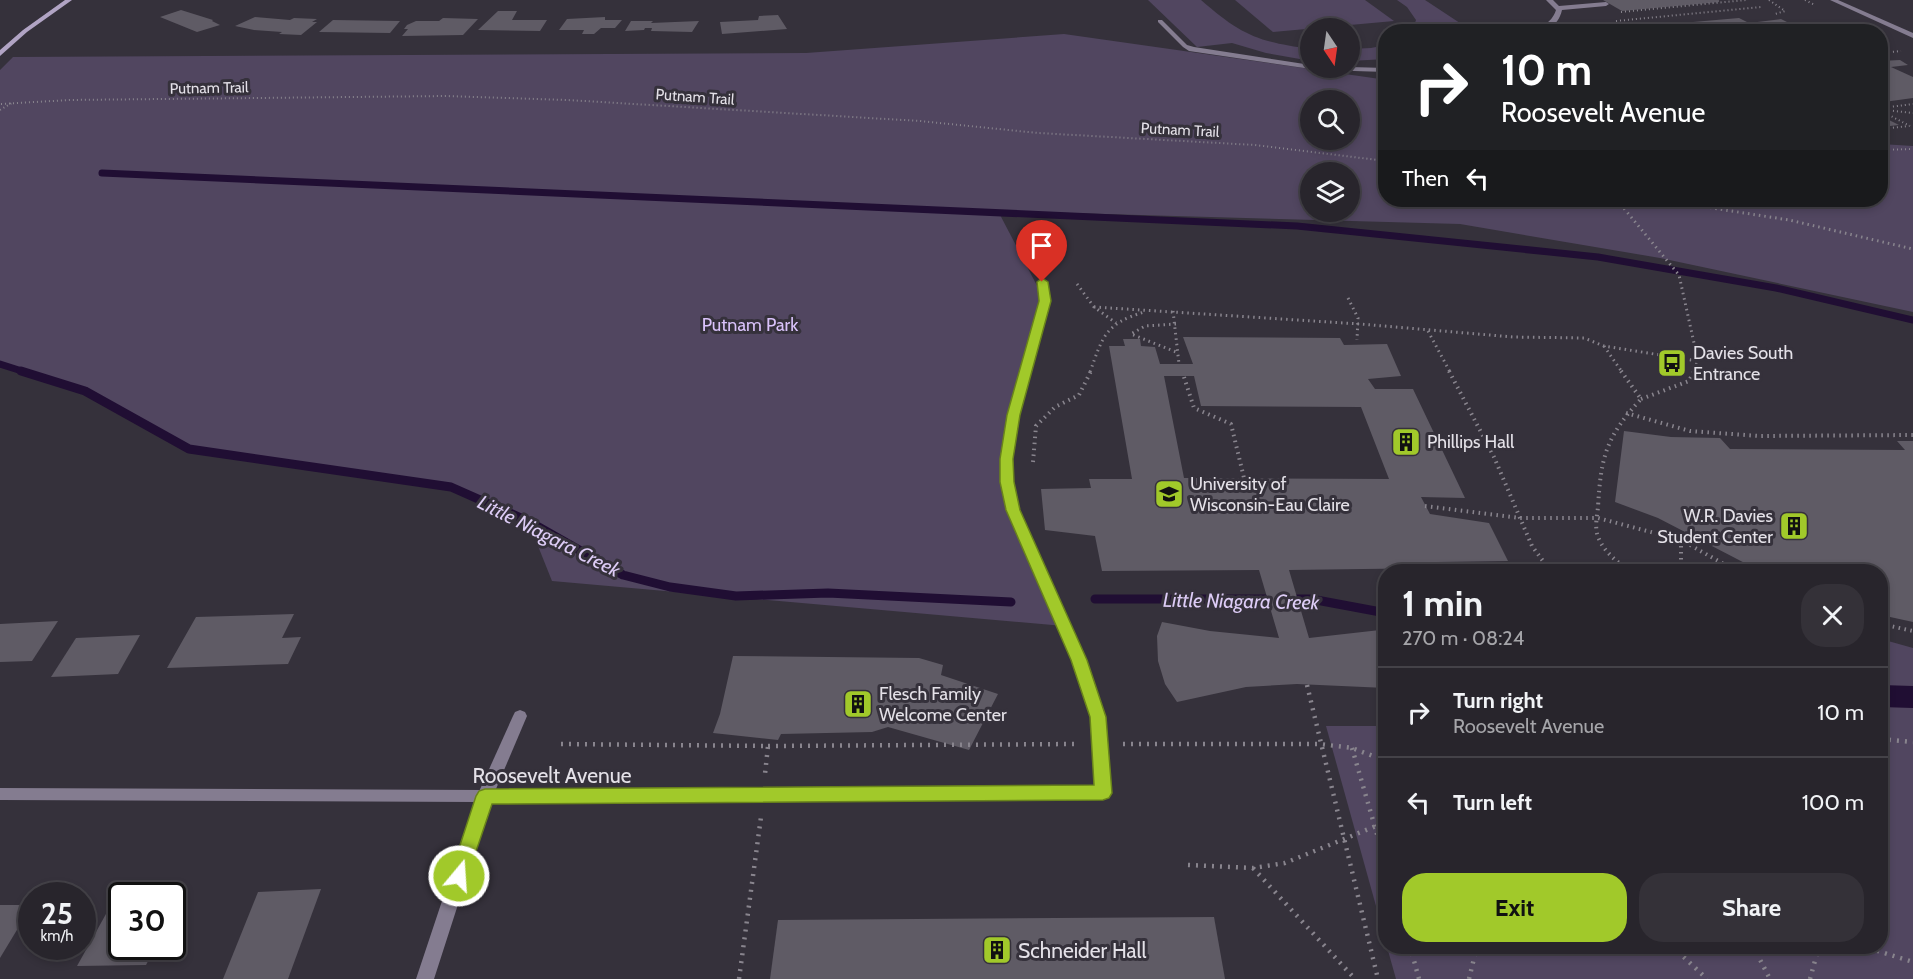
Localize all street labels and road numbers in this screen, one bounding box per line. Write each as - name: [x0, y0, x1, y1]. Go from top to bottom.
- street label: Putnam Trail: [169, 78, 249, 98]
- street label: Putnam Trail: [655, 85, 735, 109]
- street label: Putnam Trail: [1140, 119, 1220, 141]
- street label: Roosevelt Avenue: [473, 763, 632, 788]

